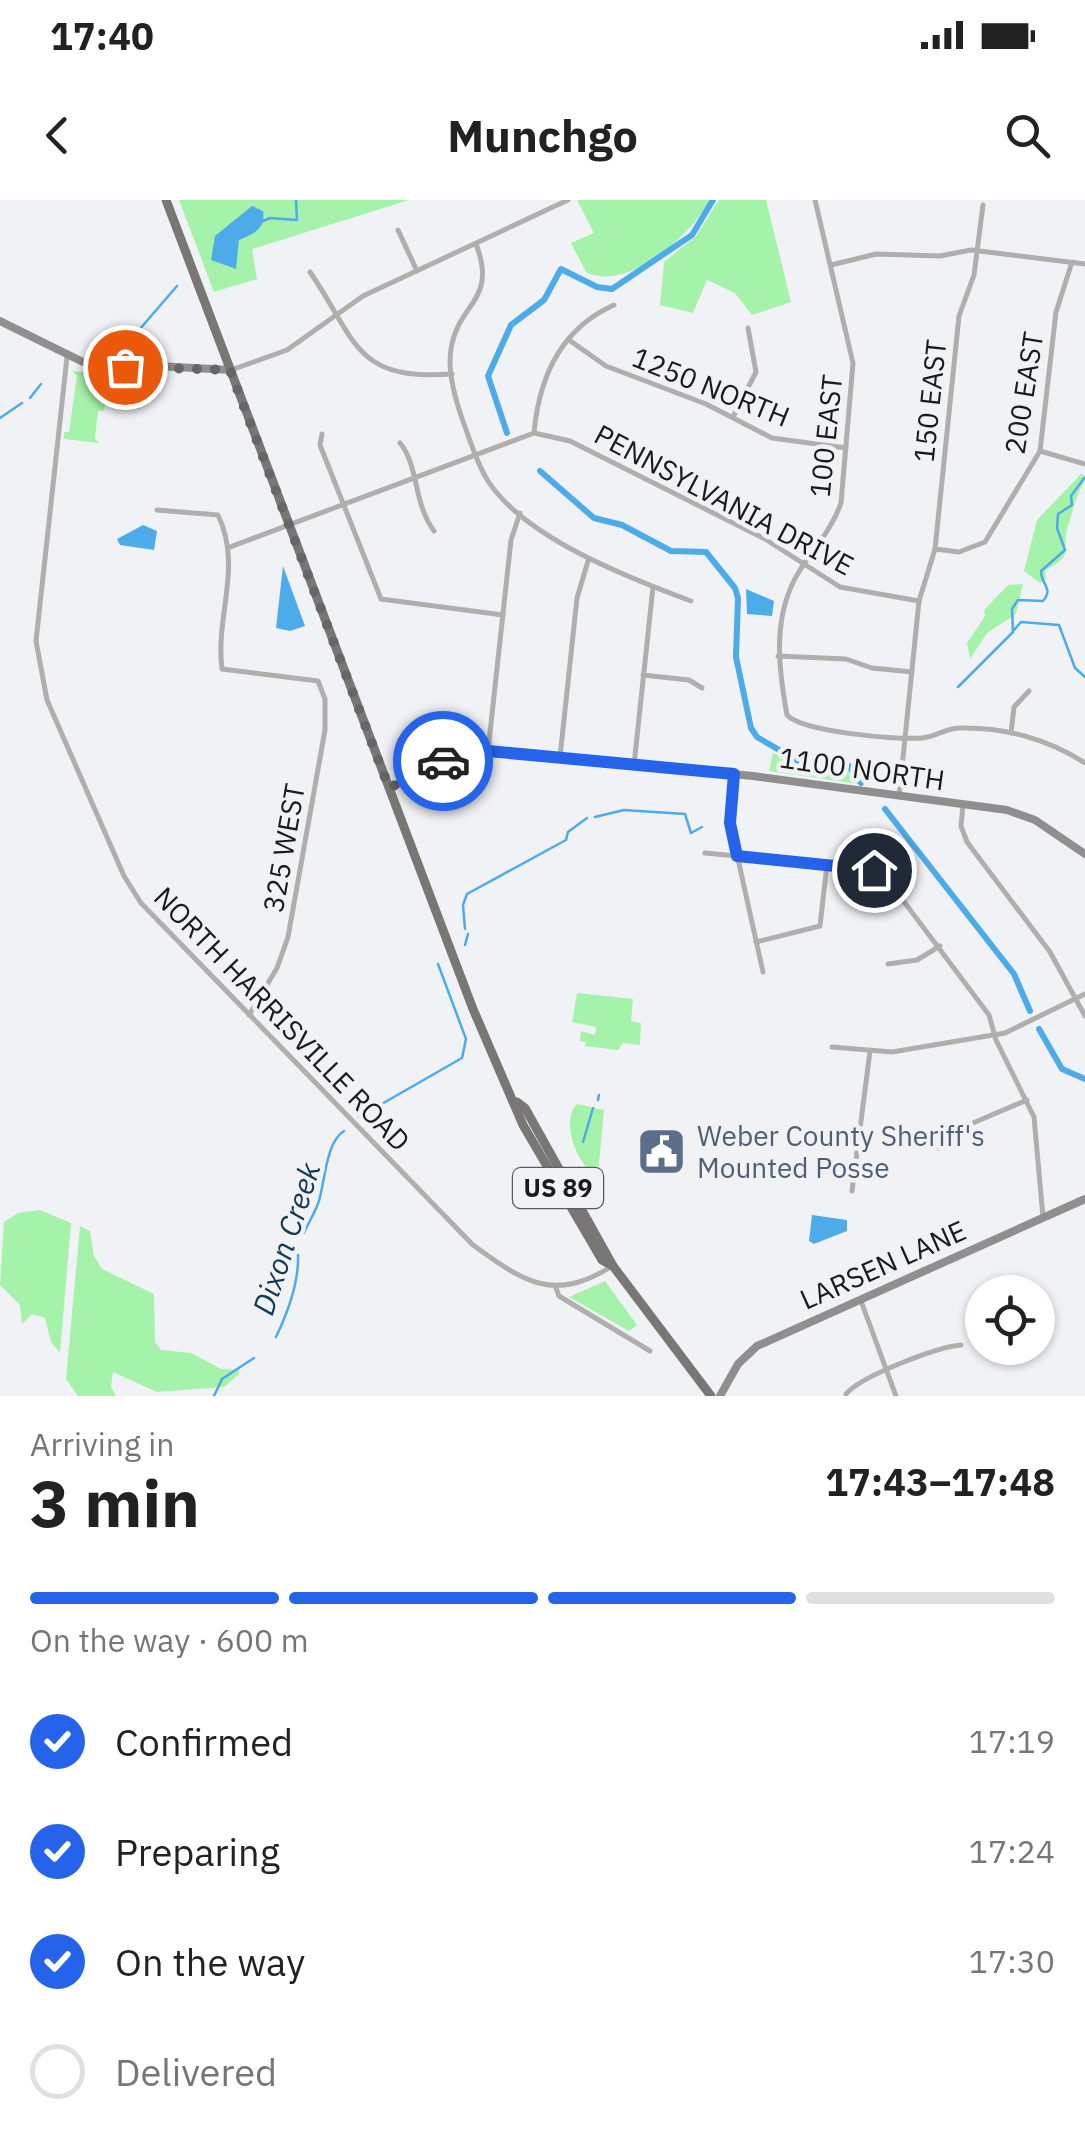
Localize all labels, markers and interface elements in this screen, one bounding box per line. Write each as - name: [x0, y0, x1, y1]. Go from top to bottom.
- text: 17:40: [50, 11, 154, 60]
- text: Munchgo: [447, 106, 638, 164]
- icon: back: [30, 108, 85, 163]
- icon: search: [1000, 108, 1055, 163]
- pin: [83, 325, 168, 410]
- street label: 200 EAST: [996, 329, 1051, 457]
- street label: 1250 NORTH: [627, 338, 795, 435]
- street label: 150 EAST: [905, 338, 954, 464]
- icon: bag: [98, 340, 153, 395]
- street label: 100 EAST: [801, 373, 850, 499]
- street label: PENNSYLVANIA DRIVE: [588, 416, 860, 584]
- courier: [393, 711, 493, 811]
- icon: car: [416, 734, 471, 789]
- street label: 1100 NORTH: [777, 739, 947, 798]
- street label: 325 WEST: [254, 781, 313, 915]
- pin: [832, 828, 917, 913]
- icon: home: [847, 843, 902, 898]
- street label: NORTH HARRISVILLE ROAD: [146, 879, 418, 1159]
- place label: Weber County Sheriff's Mounted Posse: [697, 1117, 985, 1186]
- public building icon: Weber County Sheriff's Mounted Posse: [636, 1126, 688, 1178]
- water label: Dixon Creek: [243, 1157, 329, 1319]
- road number: US 89: [513, 1168, 603, 1208]
- street label: LARSEN LANE: [794, 1211, 972, 1318]
- map controls: [965, 1275, 1055, 1365]
- button: locate: [965, 1275, 1055, 1365]
- text: Arriving in: [30, 1423, 175, 1465]
- text: 17:43–17:48: [825, 1457, 1055, 1506]
- text: 3 min: [30, 1460, 200, 1545]
- text: On the way · 600 m: [30, 1619, 309, 1661]
- icon: check: [30, 1714, 85, 1769]
- text: Confirmed: [115, 1717, 293, 1766]
- text: 17:19: [969, 1720, 1055, 1762]
- icon: check: [30, 1824, 85, 1879]
- text: Preparing: [115, 1827, 280, 1876]
- text: 17:24: [969, 1830, 1055, 1872]
- icon: check: [30, 1934, 85, 1989]
- text: On the way: [115, 1937, 305, 1986]
- text: 17:30: [969, 1940, 1055, 1982]
- text: Delivered: [115, 2047, 277, 2096]

